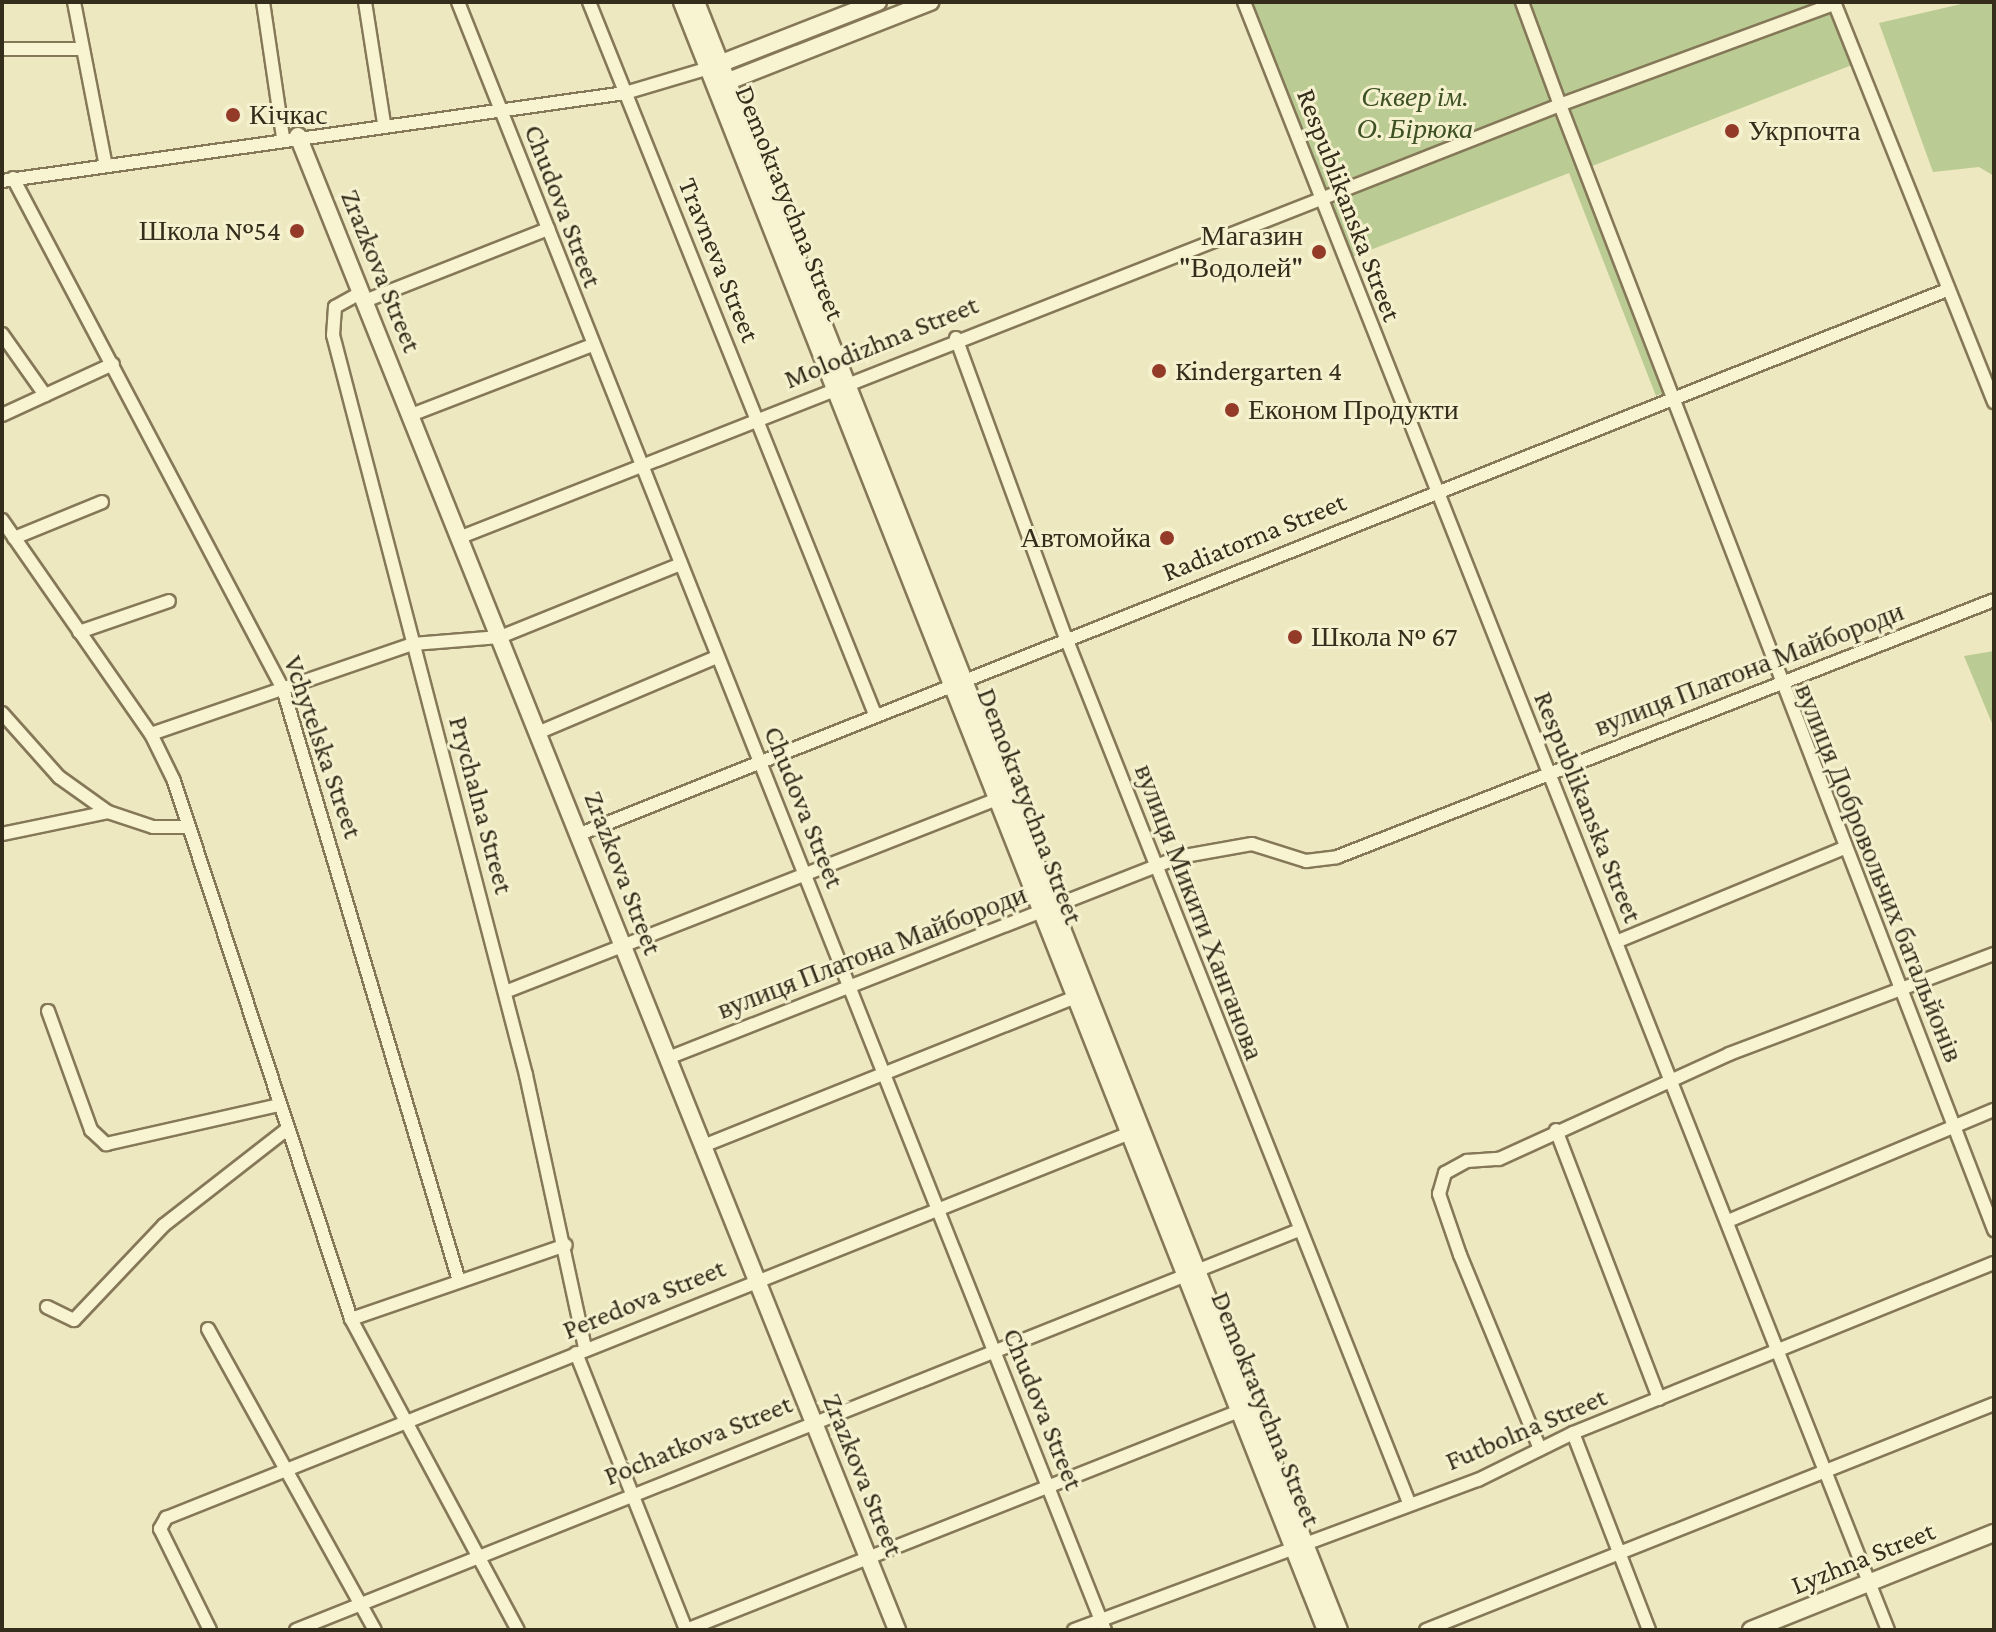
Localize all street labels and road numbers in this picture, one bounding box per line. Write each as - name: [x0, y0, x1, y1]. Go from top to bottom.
- street label: Demokratychna Street: [728, 81, 852, 325]
- street label: Respublikanska Street: [1289, 84, 1409, 326]
- street label: Chudova Street: [517, 120, 609, 292]
- street label: Travneva Street: [671, 173, 767, 347]
- street label: Zrazkova Street: [333, 185, 429, 357]
- street label: Molodizhna Street: [779, 288, 983, 396]
- street label: Radiatorna Street: [1157, 485, 1351, 589]
- street label: вулиця Платона Майбороди: [1590, 594, 1908, 744]
- street label: Vchytelska Street: [276, 651, 370, 843]
- street label: вулиця Добровольчих батальйонів: [1788, 679, 1970, 1067]
- street label: Demokratychna Street: [969, 683, 1091, 929]
- street label: Respublikanska Street: [1526, 687, 1650, 927]
- street label: Prychalna Street: [441, 713, 521, 897]
- street label: Chudova Street: [756, 721, 852, 893]
- street label: вулиця Микити Ханганова: [1127, 759, 1271, 1065]
- street label: Zrazkova Street: [576, 787, 670, 959]
- street label: вулиця Платона Майбороди: [713, 877, 1031, 1027]
- street label: Peredova Street: [558, 1251, 730, 1347]
- street label: Demokratychna Street: [1204, 1287, 1328, 1531]
- street label: Chudova Street: [995, 1323, 1091, 1495]
- street label: Futbolna Street: [1440, 1380, 1612, 1478]
- street label: Pochatkova Street: [599, 1387, 797, 1493]
- street label: Zrazkova Street: [815, 1389, 911, 1561]
- street label: Lyzhna Street: [1786, 1514, 1940, 1602]

